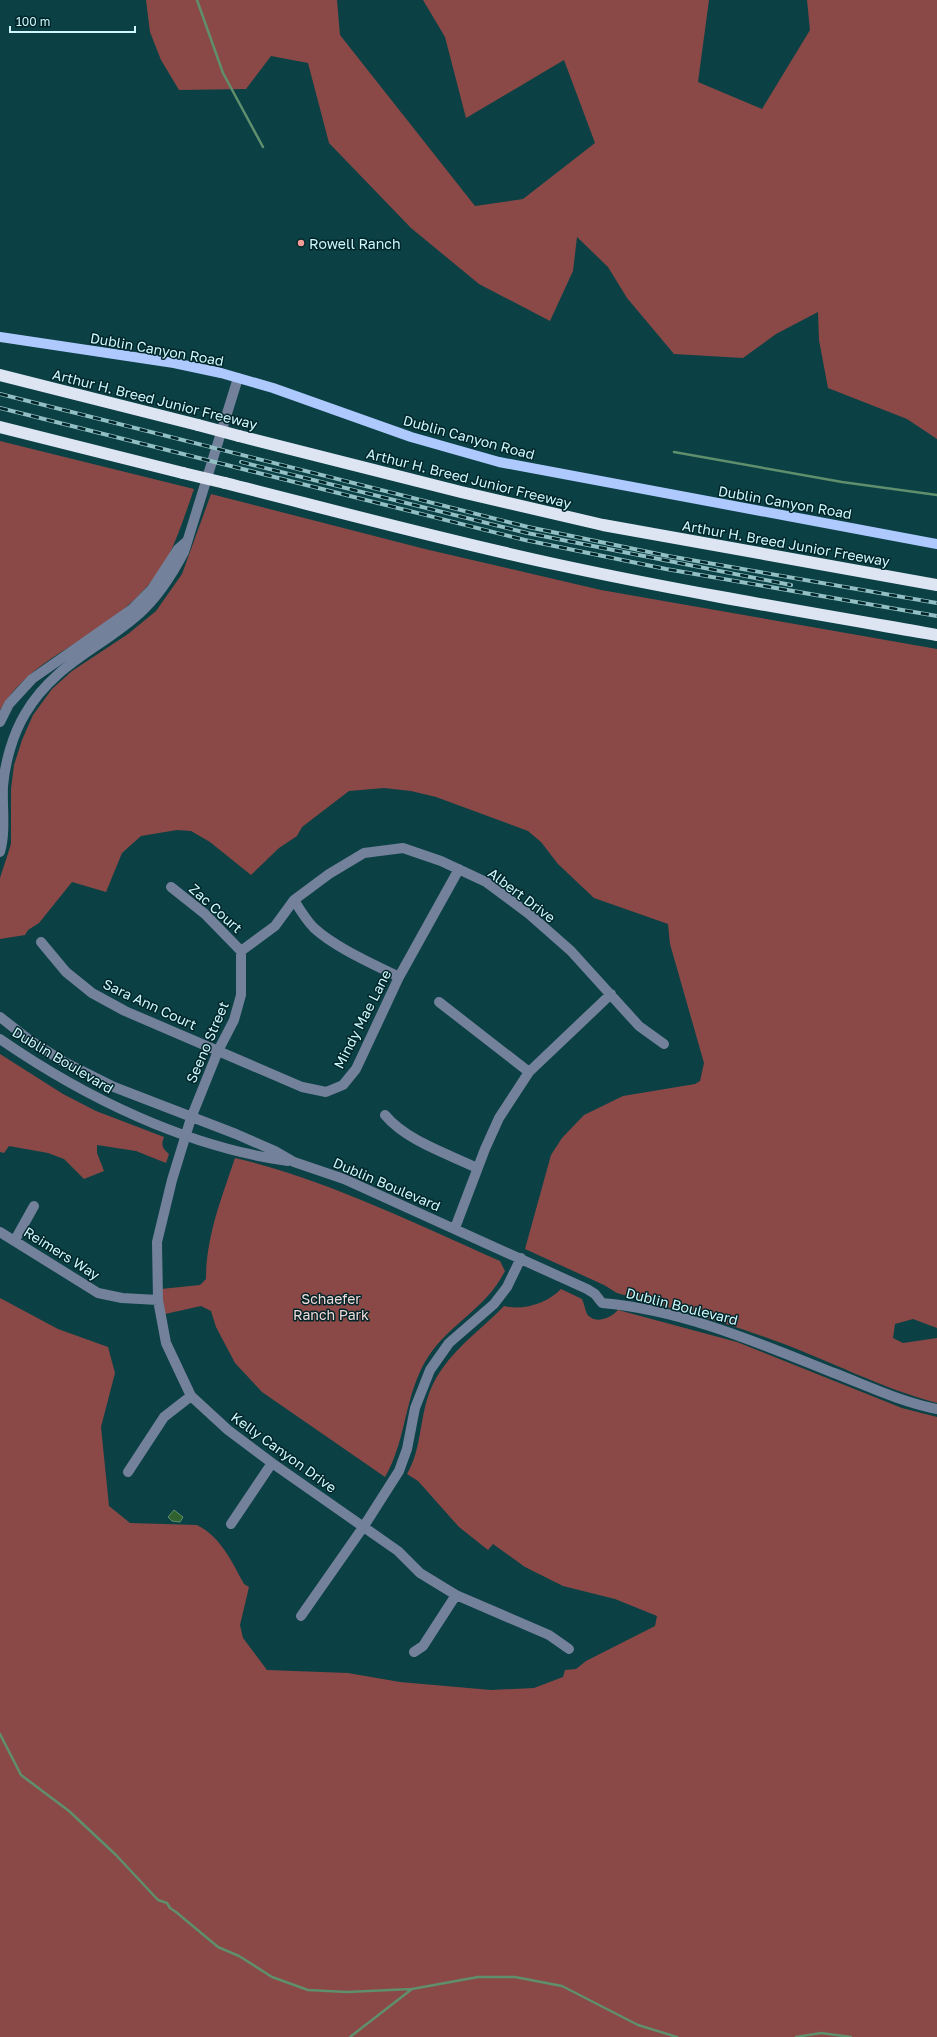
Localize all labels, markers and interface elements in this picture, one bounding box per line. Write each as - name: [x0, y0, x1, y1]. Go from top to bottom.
- scale bar: [10, 8, 135, 34]
- text: 100 m: [16, 14, 50, 29]
- place label: Rowell Ranch: [309, 235, 401, 252]
- marker: Rowell Ranch: [296, 238, 306, 248]
- street label: Dublin Canyon Road: [89, 329, 225, 369]
- street label: Arthur H. Breed Junior Freeway: [51, 365, 259, 433]
- street label: Dublin Canyon Road: [401, 411, 537, 463]
- street label: Arthur H. Breed Junior Freeway: [365, 444, 573, 512]
- street label: Dublin Canyon Road: [717, 482, 853, 522]
- street label: Arthur H. Breed Junior Freeway: [681, 516, 891, 570]
- street label: Albert Drive: [485, 864, 559, 926]
- street label: Zac Court: [186, 880, 246, 936]
- street label: Mindy Mae Lane: [330, 967, 394, 1071]
- street label: Sara Ann Court: [100, 975, 200, 1033]
- street label: Seeno Street: [182, 999, 232, 1085]
- street label: Dublin Boulevard: [9, 1023, 117, 1097]
- street label: Dublin Boulevard: [331, 1154, 443, 1214]
- street label: Reimers Way: [21, 1223, 103, 1283]
- street label: Dublin Boulevard: [624, 1284, 740, 1328]
- park label: Schaefer Ranch Park: [293, 1290, 369, 1323]
- street label: Kelly Canyon Drive: [228, 1408, 340, 1496]

